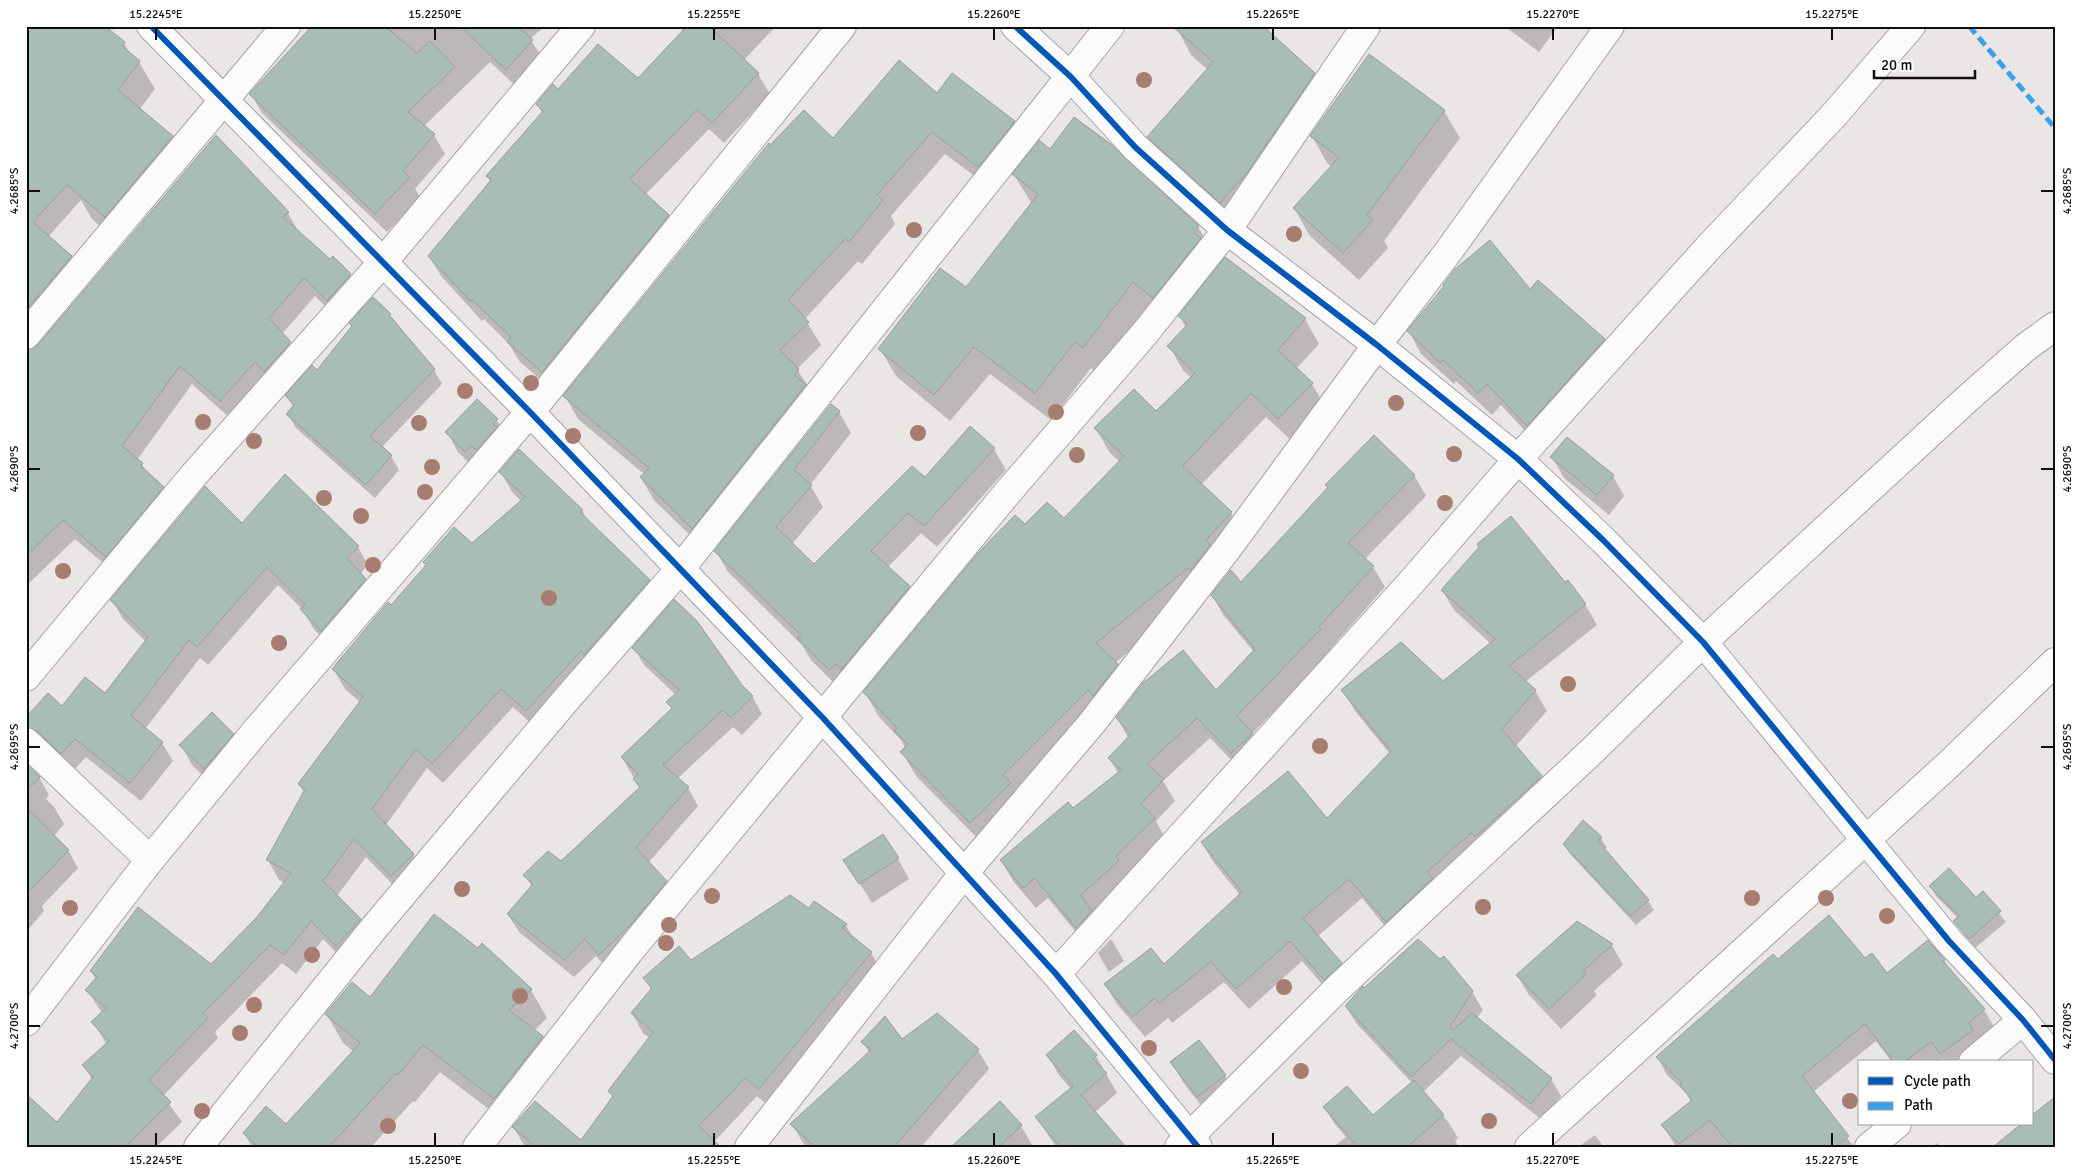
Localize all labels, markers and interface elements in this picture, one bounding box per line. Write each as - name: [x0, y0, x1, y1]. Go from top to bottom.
- text: 15.2245°E: [129, 7, 183, 22]
- text: 15.2250°E: [408, 7, 462, 22]
- text: 15.2255°E: [687, 7, 741, 22]
- text: 15.2260°E: [967, 7, 1021, 22]
- text: 15.2265°E: [1246, 7, 1300, 22]
- text: 15.2270°E: [1526, 7, 1580, 22]
- text: 15.2275°E: [1805, 7, 1859, 22]
- scale bar: [1874, 48, 1975, 80]
- text: 20 m: [1881, 56, 1912, 74]
- text: 4.2685°S: [7, 167, 22, 214]
- text: 4.2685°S: [2060, 167, 2075, 214]
- text: 4.2690°S: [7, 445, 22, 492]
- text: 4.2690°S: [2060, 445, 2075, 492]
- text: 4.2695°S: [7, 723, 22, 770]
- text: 4.2695°S: [2060, 723, 2075, 770]
- text: 4.2700°S: [7, 1002, 22, 1049]
- text: 4.2700°S: [2060, 1002, 2075, 1049]
- legend: [1858, 1060, 2034, 1126]
- text: Cycle path: [1904, 1072, 1971, 1090]
- text: Path: [1904, 1096, 1933, 1114]
- text: 15.2245°E: [129, 1153, 183, 1168]
- text: 15.2250°E: [408, 1153, 462, 1168]
- text: 15.2255°E: [687, 1153, 741, 1168]
- text: 15.2260°E: [967, 1153, 1021, 1168]
- text: 15.2265°E: [1246, 1153, 1300, 1168]
- text: 15.2270°E: [1526, 1153, 1580, 1168]
- text: 15.2275°E: [1805, 1153, 1859, 1168]

